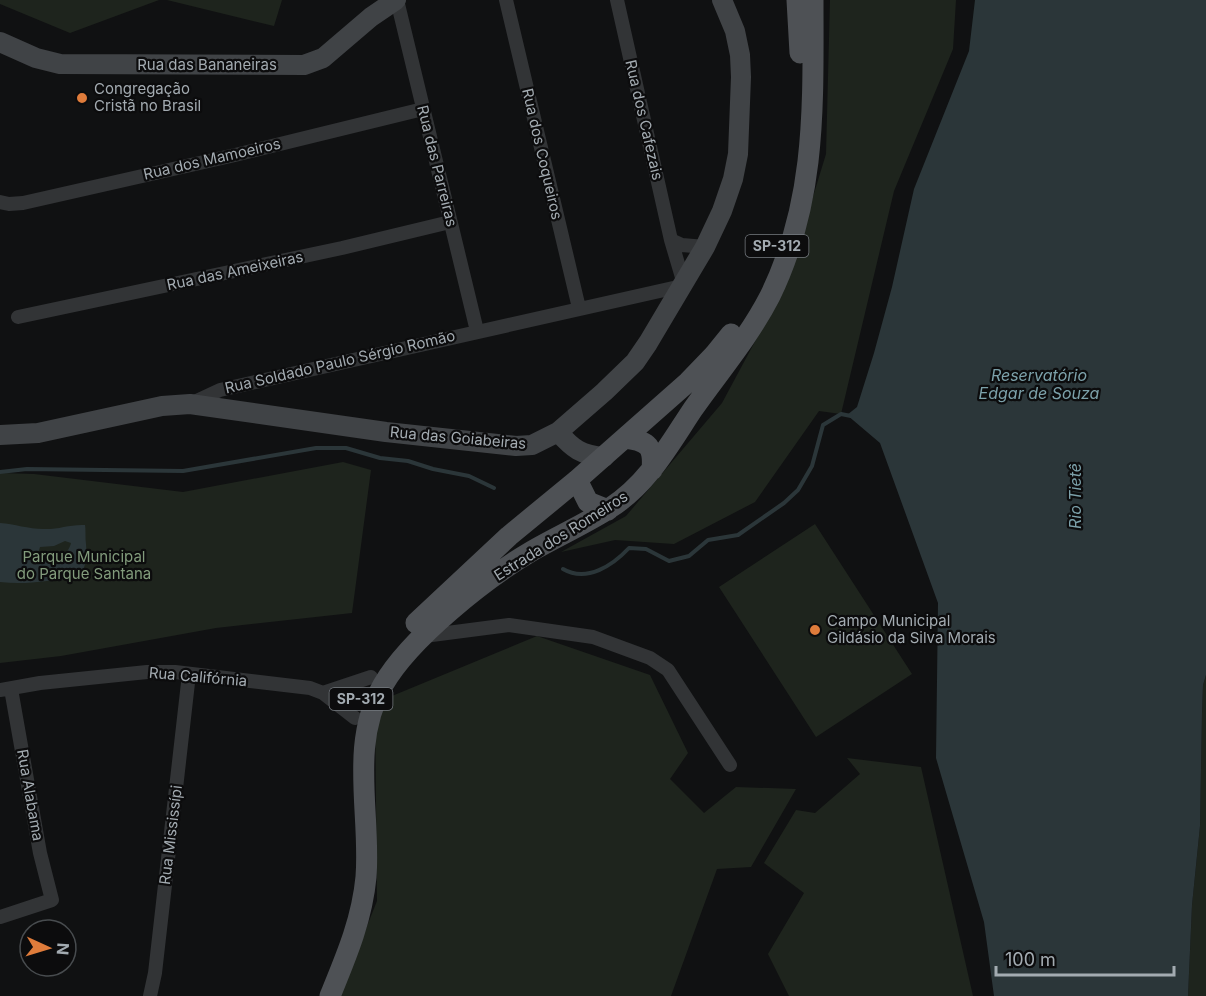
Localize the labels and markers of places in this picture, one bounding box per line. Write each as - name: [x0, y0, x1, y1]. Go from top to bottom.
- place label: Congregação Cristã no Brasil: [94, 79, 201, 115]
- marker: Congregação Cristã no Brasil: [75, 91, 89, 105]
- place label: Campo Municipal Gildásio da Silva Morais: [827, 611, 996, 647]
- marker: Campo Municipal Gildásio da Silva Morais: [808, 623, 822, 637]

